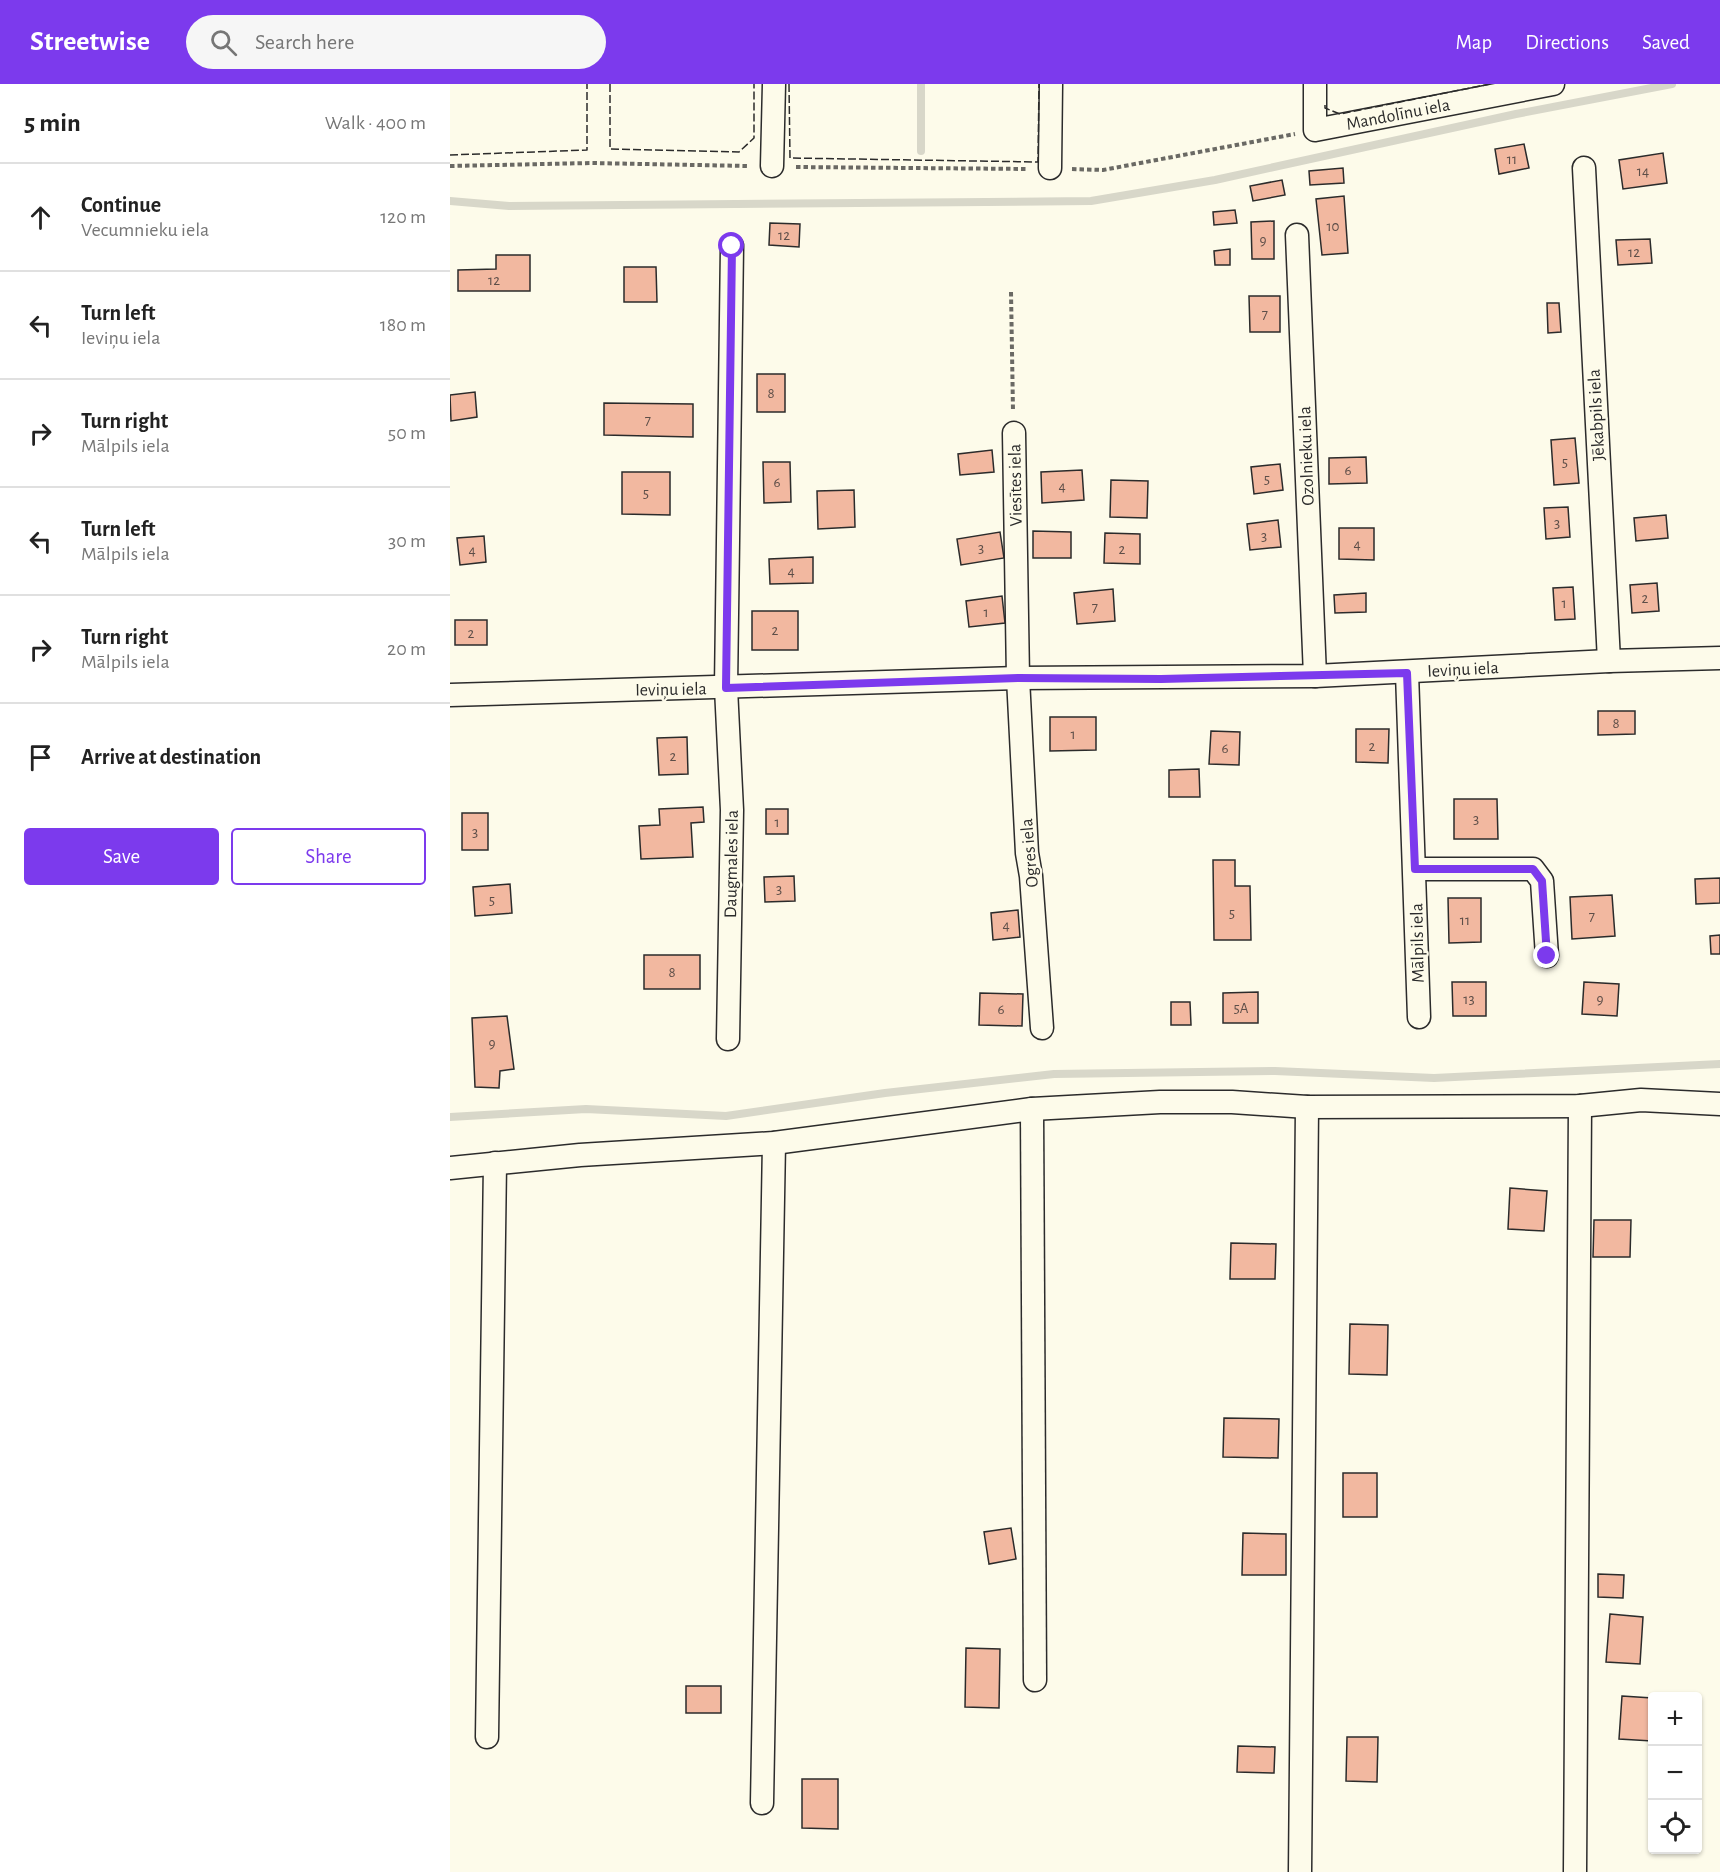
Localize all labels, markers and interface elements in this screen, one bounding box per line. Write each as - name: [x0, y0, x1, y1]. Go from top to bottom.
- search box: [186, 15, 606, 69]
- icon: search: [207, 26, 240, 59]
- text: Streetwise: [30, 28, 150, 56]
- text: Search here: [255, 31, 354, 53]
- text: Map: [1456, 32, 1492, 53]
- text: Directions: [1525, 32, 1609, 53]
- text: Saved: [1642, 32, 1690, 53]
- street label: Mandolīnu iela: [1345, 96, 1452, 134]
- text: 5 min: [24, 110, 81, 136]
- text: Walk · 400 m: [325, 113, 426, 133]
- house number: 11: [1507, 152, 1517, 167]
- house number: 14: [1637, 164, 1649, 179]
- text: Continue: [81, 194, 161, 216]
- icon: ahead: [24, 201, 57, 234]
- text: 120 m: [380, 207, 426, 227]
- house number: 10: [1326, 219, 1340, 234]
- text: Vecumnieku iela: [81, 220, 209, 240]
- house number: 12: [778, 228, 790, 243]
- route start: [718, 232, 744, 258]
- house number: 9: [1259, 233, 1267, 248]
- house number: 12: [1628, 245, 1640, 260]
- house number: 12: [488, 273, 500, 288]
- text: Turn left: [81, 302, 155, 324]
- house number: 7: [1262, 307, 1268, 322]
- icon: left: [24, 309, 57, 342]
- text: 180 m: [380, 315, 426, 335]
- text: Ieviņu iela: [81, 328, 161, 348]
- street label: Jēkabpils iela: [1586, 369, 1608, 461]
- house number: 8: [767, 386, 775, 401]
- street label: Ozolnieku iela: [1296, 406, 1318, 506]
- text: Turn right: [81, 410, 168, 432]
- house number: 7: [645, 413, 651, 428]
- icon: right: [24, 417, 57, 450]
- text: 50 m: [388, 423, 426, 443]
- text: Mālpils iela: [81, 436, 170, 456]
- street label: Viesītes iela: [1006, 444, 1026, 526]
- house number: 5: [1562, 455, 1568, 470]
- house number: 6: [1344, 463, 1352, 478]
- house number: 5: [1264, 472, 1270, 487]
- house number: 6: [773, 475, 781, 490]
- house number: 4: [1058, 479, 1066, 494]
- house number: 5: [643, 486, 649, 501]
- house number: 3: [1554, 516, 1560, 531]
- text: Turn left: [81, 518, 155, 540]
- icon: left: [24, 525, 57, 558]
- house number: 3: [1261, 529, 1267, 544]
- text: 30 m: [388, 531, 426, 551]
- house number: 4: [1353, 537, 1361, 552]
- house number: 3: [978, 541, 984, 556]
- house number: 2: [1119, 542, 1126, 557]
- house number: 4: [468, 543, 476, 558]
- text: Mālpils iela: [81, 544, 170, 564]
- house number: 4: [787, 564, 795, 579]
- house number: 2: [1642, 591, 1649, 606]
- house number: 1: [1561, 596, 1567, 611]
- house number: 7: [1092, 600, 1098, 615]
- house number: 1: [983, 605, 989, 620]
- house number: 2: [772, 623, 779, 638]
- text: Turn right: [81, 626, 168, 648]
- house number: 2: [468, 626, 475, 641]
- icon: right: [24, 633, 57, 666]
- text: 20 m: [387, 639, 426, 659]
- text: Mālpils iela: [81, 652, 170, 672]
- street label: Ieviņu iela: [1427, 659, 1499, 682]
- street label: Ieviņu iela: [635, 680, 707, 701]
- house number: 8: [1612, 716, 1620, 731]
- house number: 1: [1070, 727, 1076, 742]
- house number: 2: [1369, 739, 1376, 754]
- icon: arrive: [24, 741, 57, 774]
- house number: 6: [1221, 741, 1229, 756]
- text: Arrive at destination: [81, 746, 261, 768]
- house number: 2: [670, 749, 677, 764]
- street label: Daugmales iela: [722, 810, 742, 918]
- house number: 3: [1473, 812, 1479, 827]
- house number: 1: [774, 815, 780, 830]
- street label: Ogres iela: [1018, 818, 1042, 888]
- house number: 3: [472, 825, 478, 840]
- button: Save: [24, 828, 219, 885]
- button: Share: [231, 828, 426, 885]
- house number: 3: [776, 882, 782, 897]
- house number: 5: [489, 893, 495, 908]
- street label: Mālpils iela: [1408, 903, 1428, 983]
- house number: 5: [1229, 906, 1235, 921]
- house number: 7: [1589, 909, 1595, 924]
- house number: 11: [1460, 913, 1470, 928]
- house number: 4: [1002, 918, 1010, 933]
- route end: [1533, 942, 1559, 968]
- house number: 8: [668, 965, 676, 980]
- house number: 13: [1463, 992, 1475, 1007]
- house number: 9: [1596, 992, 1604, 1007]
- house number: 5A: [1234, 1001, 1249, 1016]
- house number: 6: [997, 1002, 1005, 1017]
- house number: 9: [488, 1036, 496, 1051]
- map controls: [1648, 1692, 1702, 1854]
- button: +: [1648, 1692, 1702, 1746]
- button: −: [1648, 1746, 1702, 1800]
- button: locate: [1648, 1800, 1702, 1854]

